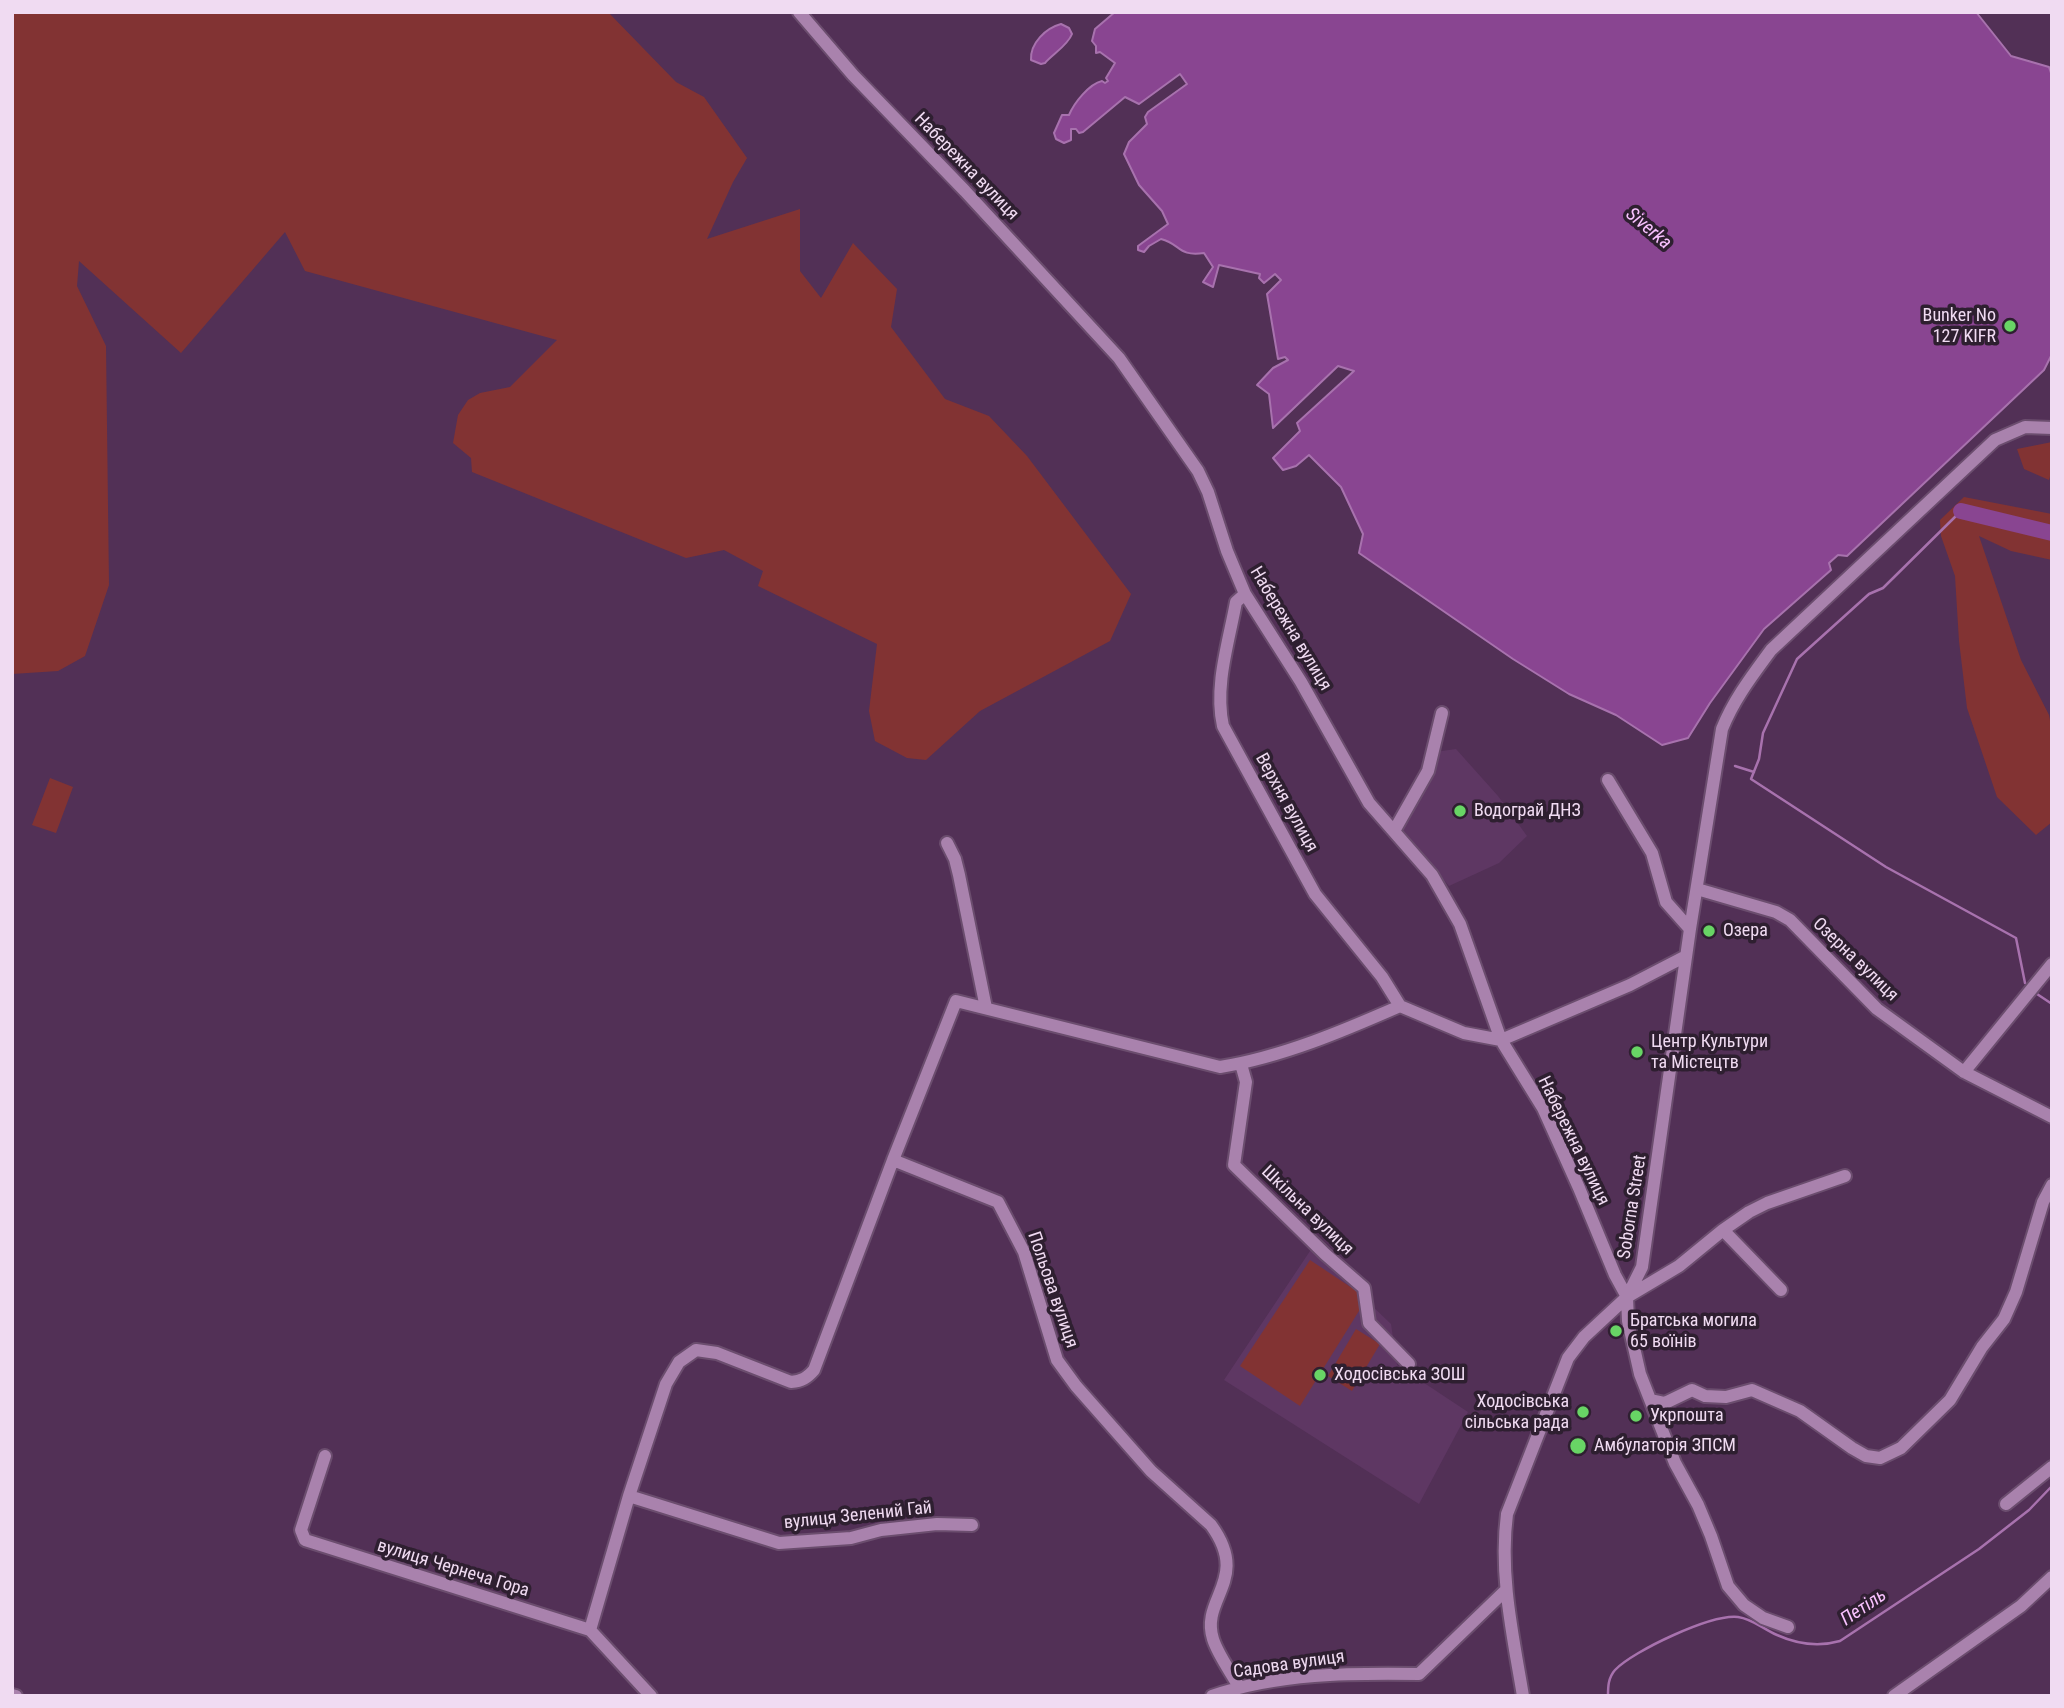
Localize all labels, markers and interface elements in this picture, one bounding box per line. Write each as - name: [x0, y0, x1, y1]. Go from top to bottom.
- street label: Набережна вулиця: [909, 109, 1023, 225]
- water label: Siverka: [1620, 203, 1676, 255]
- place label: Bunker No 127 KIFR: [1923, 305, 1996, 348]
- marker: Bunker No 127 KIFR: [2002, 318, 2018, 334]
- street label: Набережна вулиця: [1244, 563, 1336, 695]
- street label: Верхня вулиця: [1250, 750, 1322, 856]
- place label: Водограй ДНЗ: [1474, 800, 1581, 822]
- marker: Водограй ДНЗ: [1452, 803, 1468, 819]
- street label: Озерна вулиця: [1808, 914, 1902, 1006]
- place label: Озера: [1723, 920, 1768, 942]
- marker: Озера: [1701, 923, 1717, 939]
- place label: Центр Культури та Містецтв: [1651, 1031, 1768, 1074]
- marker: Центр Культури та Містецтв: [1629, 1044, 1645, 1060]
- street label: Набережна вулиця: [1532, 1073, 1614, 1209]
- street label: Soborna Street: [1614, 1153, 1652, 1261]
- street label: Шкільна вулиця: [1256, 1162, 1358, 1260]
- street label: Польова вулиця: [1022, 1229, 1082, 1351]
- place label: Братська могила 65 воїнів: [1630, 1310, 1757, 1352]
- marker: Братська могила 65 воїнів: [1608, 1323, 1624, 1339]
- place label: Ходосівська ЗОШ: [1334, 1364, 1465, 1386]
- marker: Ходосівська ЗОШ: [1312, 1367, 1328, 1383]
- place label: Ходосівська сільська рада: [1465, 1391, 1569, 1434]
- marker: Ходосівська сільська рада: [1575, 1404, 1591, 1420]
- place label: Укрпошта: [1650, 1405, 1724, 1427]
- marker: Укрпошта: [1628, 1408, 1644, 1424]
- place label: Амбулаторія ЗПСМ: [1594, 1435, 1736, 1457]
- marker: Амбулаторія ЗПСМ: [1568, 1436, 1588, 1456]
- street label: вулиця Зелений Гай: [783, 1497, 933, 1535]
- street label: вулиця Чернеча Гора: [374, 1536, 532, 1602]
- water label: Петіль: [1837, 1584, 1891, 1632]
- street label: Садова вулиця: [1232, 1647, 1346, 1683]

